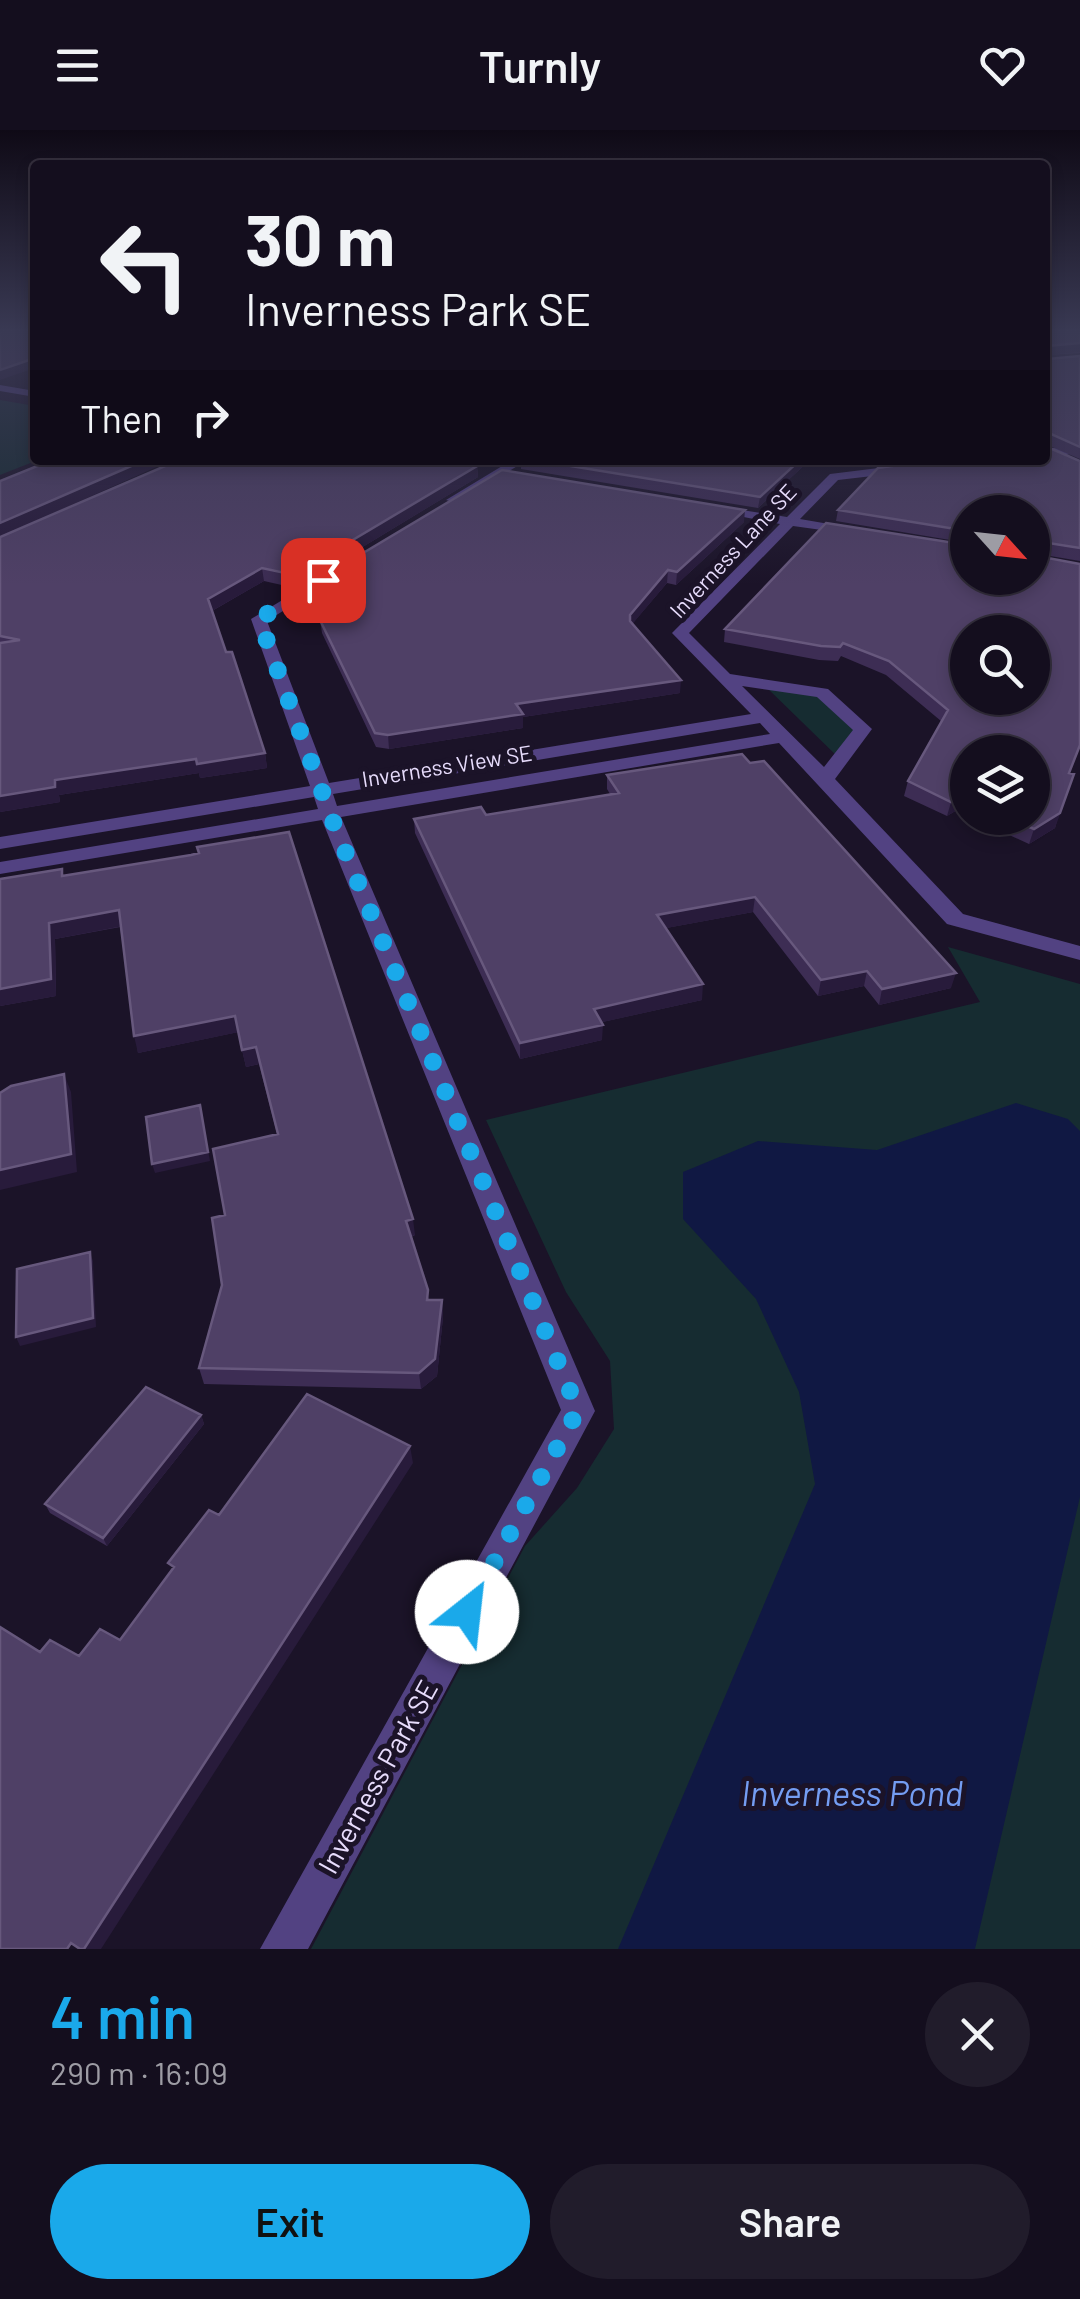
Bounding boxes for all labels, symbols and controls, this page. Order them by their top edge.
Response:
icon: menu [50,38,105,93]
text: Turnly [479,38,601,92]
icon: heart [975,38,1030,93]
text: 30 m [245,196,395,280]
icon: left [80,200,210,330]
text: Inverness Park SE [245,281,592,335]
icon: right [183,390,238,445]
text: Then [80,395,163,441]
street label: Inverness Lane SE [664,478,801,623]
north arrow [950,495,1050,595]
map controls [950,495,1050,835]
pin [281,538,366,623]
icon: arrive [296,553,351,608]
button: search [950,615,1050,715]
button: layers [950,735,1050,835]
street label: Inverness View SE [360,739,534,791]
position arrow [415,1560,519,1664]
street label: Inverness Park SE [310,1674,444,1879]
water label: Inverness Pond [741,1771,964,1813]
text: 4 min [50,1979,195,2051]
button: close [925,1982,1030,2087]
text: 290 m · 16:09 [50,2053,228,2091]
button: Exit [50,2164,530,2279]
button: Share [550,2164,1030,2279]

